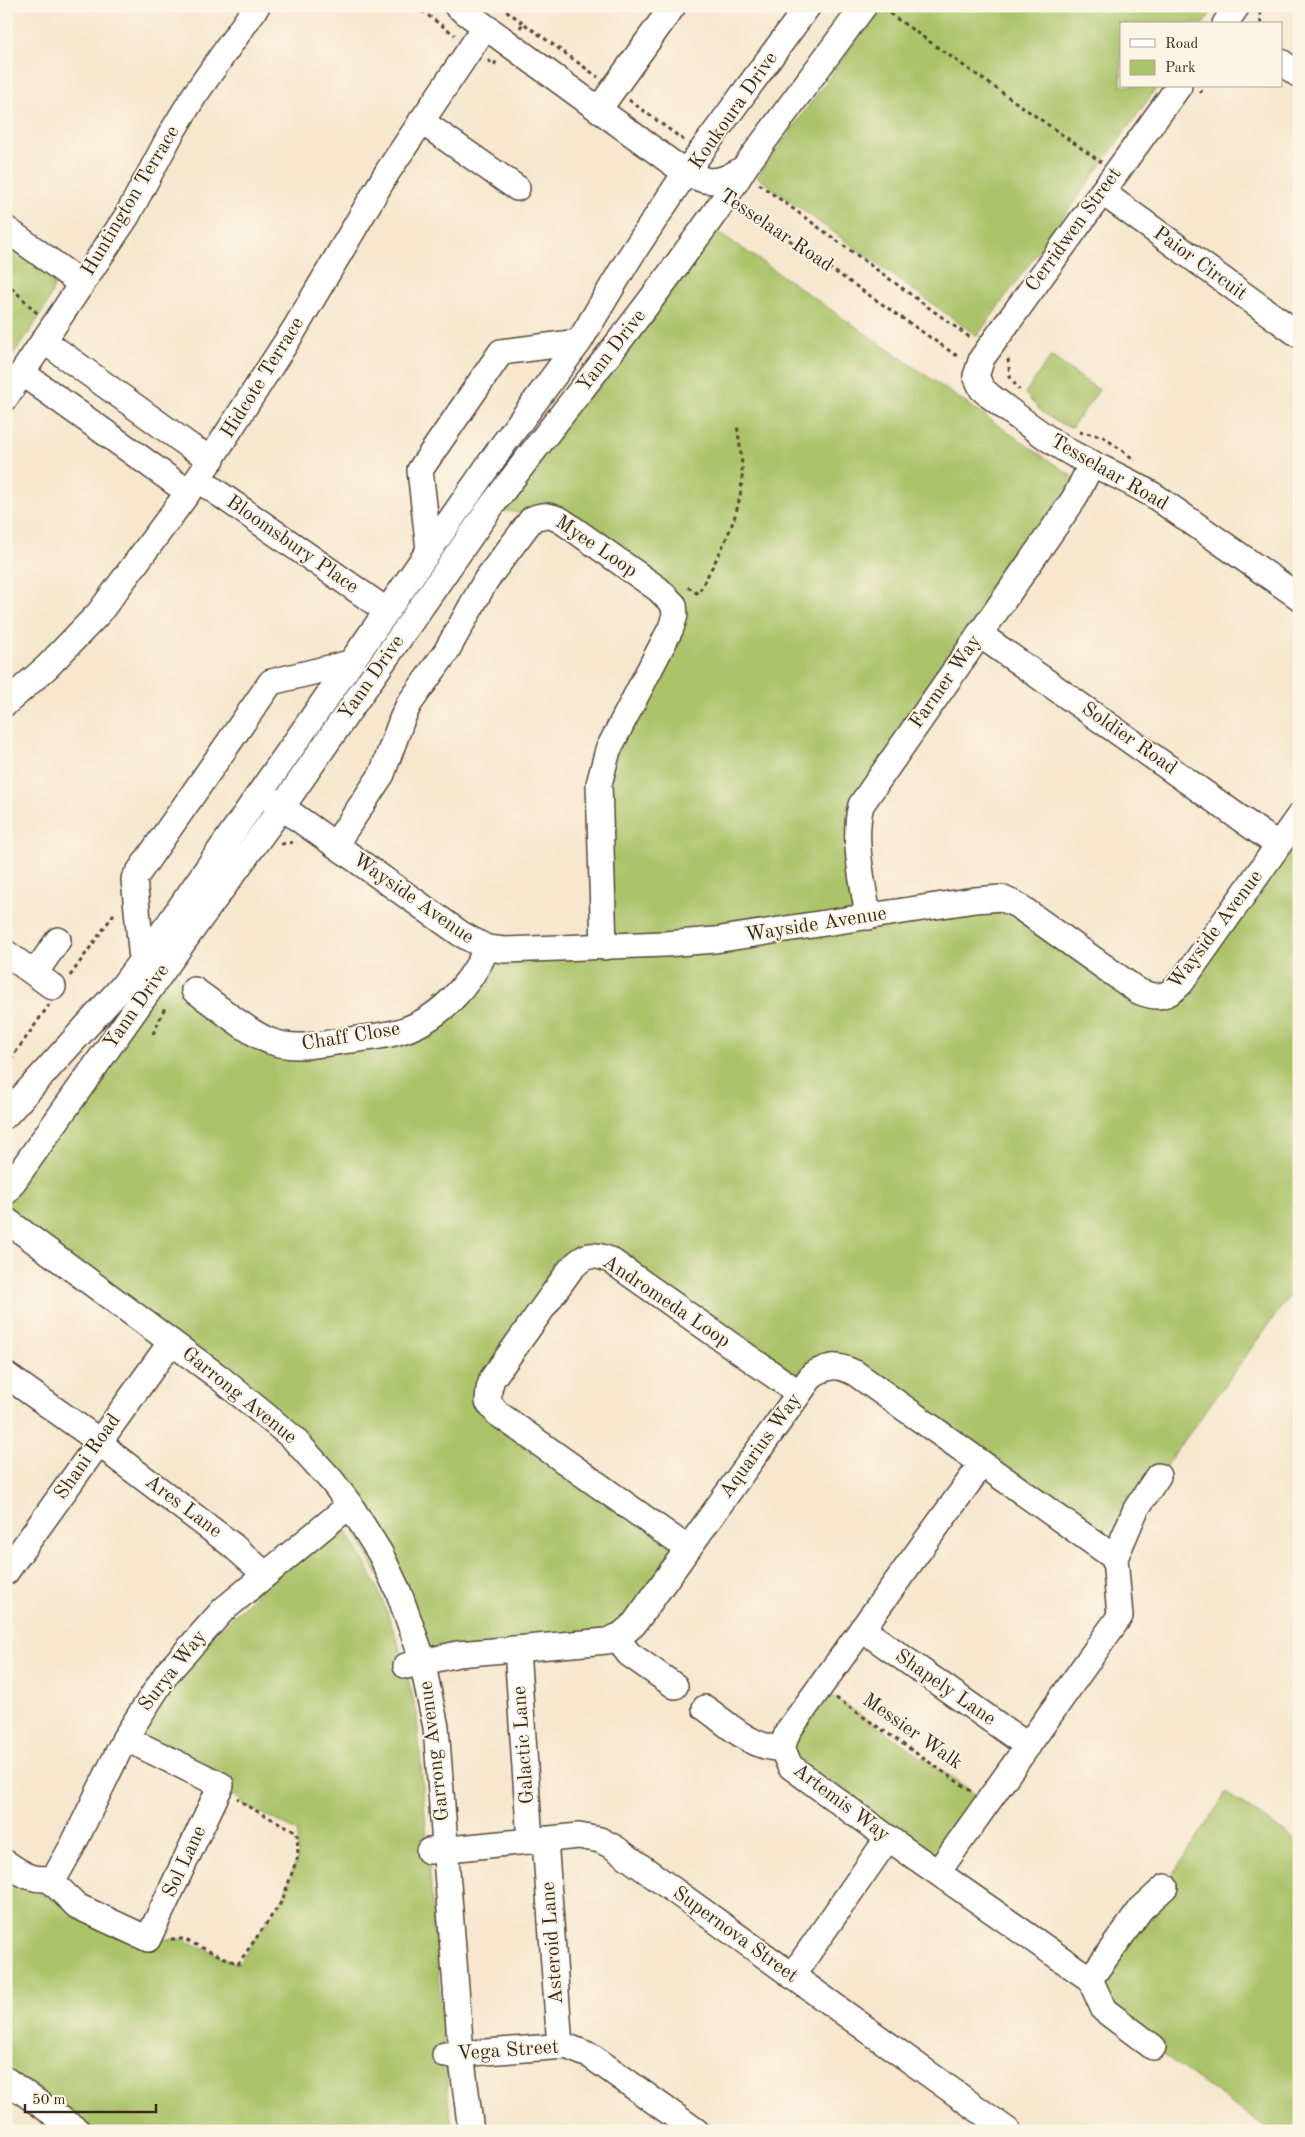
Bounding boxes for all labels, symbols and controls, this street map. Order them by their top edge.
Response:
legend [1120,22,1282,88]
text: Road [1165,37,1199,52]
street label: Koukoura Drive [686,49,782,173]
text: Park [1165,61,1196,76]
street label: Huntington Terrace [78,123,184,279]
street label: Cerridwen Street [1022,164,1126,296]
street label: Tesselaar Road [716,186,836,276]
street label: Paior Circuit [1149,223,1251,305]
street label: Yann Drive [574,306,650,396]
street label: Hidcote Terrace [218,314,308,442]
street label: Tesselaar Road [1047,431,1171,515]
street label: Bloomsbury Place [222,492,362,598]
street label: Myee Loop [551,512,641,582]
street label: Farmer Way [907,631,986,732]
street label: Yann Drive [336,632,408,724]
street label: Soldier Road [1078,699,1180,779]
street label: Wayside Avenue [349,850,477,948]
street label: Wayside Avenue [1165,867,1267,993]
street label: Wayside Avenue [744,904,888,946]
street label: Yann Drive [101,961,173,1053]
street label: Chaff Close [300,1019,402,1055]
street label: Andromeda Loop [599,1252,733,1352]
street label: Garrong Avenue [178,1344,300,1448]
street label: Aquarius Way [716,1390,806,1502]
street label: Shani Road [51,1410,125,1504]
street label: Ares Lane [141,1472,225,1542]
street label: Surya Way [135,1626,211,1715]
street label: Shapely Lane [891,1646,999,1730]
street label: Garrong Avenue [416,1680,454,1822]
street label: Galactic Lane [510,1685,538,1805]
street label: Messier Walk [858,1690,966,1774]
street label: Artemis Way [789,1760,893,1846]
street label: Sol Lane [160,1823,210,1901]
street label: Asteroid Lane [539,1881,567,2005]
street label: Supernova Street [669,1883,801,1987]
street label: Vega Street [456,2037,560,2065]
scale bar [25,2082,156,2114]
text: 50 m [32,2093,66,2108]

